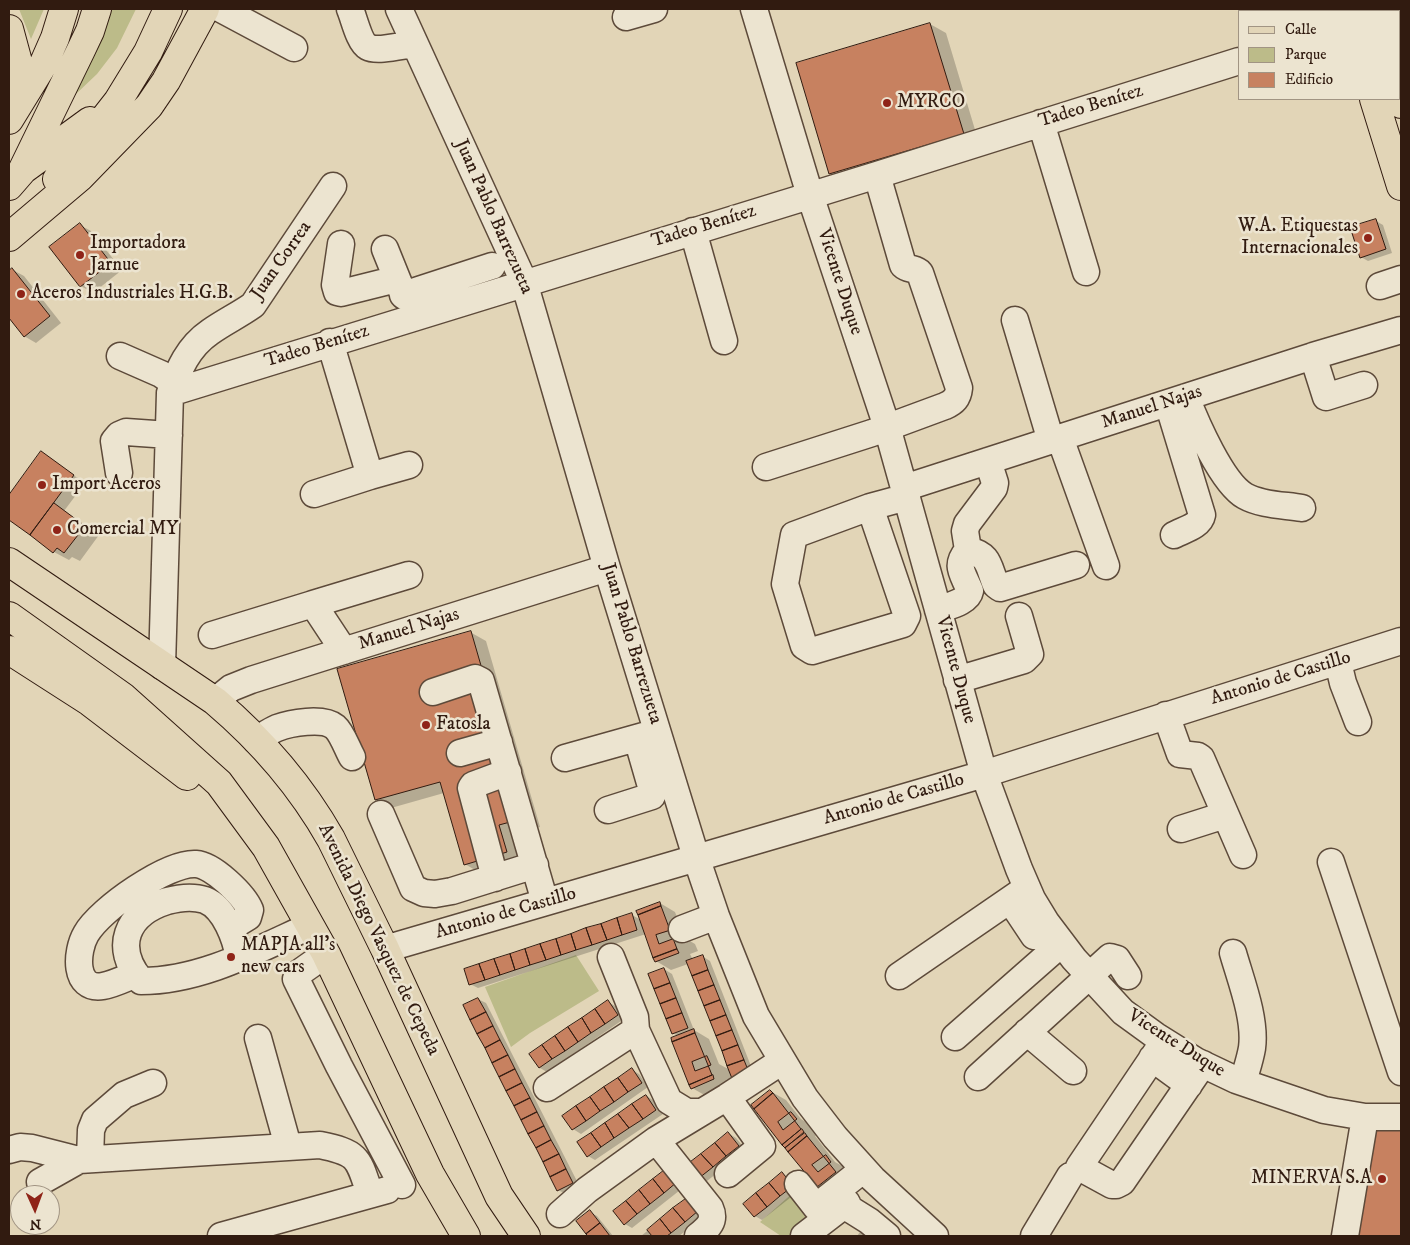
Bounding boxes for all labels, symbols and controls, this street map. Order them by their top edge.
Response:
legend [1238,10,1400,100]
text: Calle [1285,20,1317,39]
text: Parque [1285,45,1326,64]
text: Edificio [1285,70,1333,89]
street label: Tadeo Benítez [1036,80,1146,134]
place label: MYRCO [897,92,965,114]
marker: MYRCO [881,97,893,109]
street label: Juan Pablo Barrezueta [449,136,537,298]
street label: Tadeo Benítez [649,200,759,254]
place label: W.A. Etiquestas Internacionales [1238,216,1358,260]
street label: Juan Correa [247,217,317,305]
street label: Vicente Duque [811,226,867,338]
marker: W.A. Etiquestas Internacionales [1362,232,1374,244]
place label: Importadora Jarnue [90,233,186,277]
marker: Importadora Jarnue [74,249,86,261]
place label: Aceros Industriales H.G.B. [31,283,233,305]
marker: Aceros Industriales H.G.B. [15,288,27,300]
street label: Tadeo Benítez [262,320,372,374]
street label: Manuel Najas [1099,381,1205,435]
place label: Import Aceros [52,474,161,496]
marker: Import Aceros [36,479,48,491]
place label: Comercial MY [67,519,178,541]
marker: Comercial MY [51,524,63,536]
street label: Juan Pablo Barrezueta [596,561,666,727]
street label: Manuel Najas [356,604,462,656]
street label: Vicente Duque [930,614,980,726]
street label: Antonio de Castillo [1208,647,1354,711]
place label: Fatosla [436,714,491,736]
marker: Fatosla [420,719,432,731]
street label: Antonio de Castillo [821,769,967,831]
street label: Avenida Diego Vasquez de Cepeda [312,821,444,1059]
street label: Antonio de Castillo [433,883,579,945]
place label: MAPJA all's new cars [241,935,335,979]
marker: MAPJA all's new cars [225,951,237,963]
street label: Vicente Duque [1123,1005,1229,1083]
place label: MINERVA S.A [1251,1168,1372,1190]
marker: MINERVA S.A [1376,1173,1388,1185]
north arrow [10,1185,60,1235]
text: N [29,1215,42,1233]

